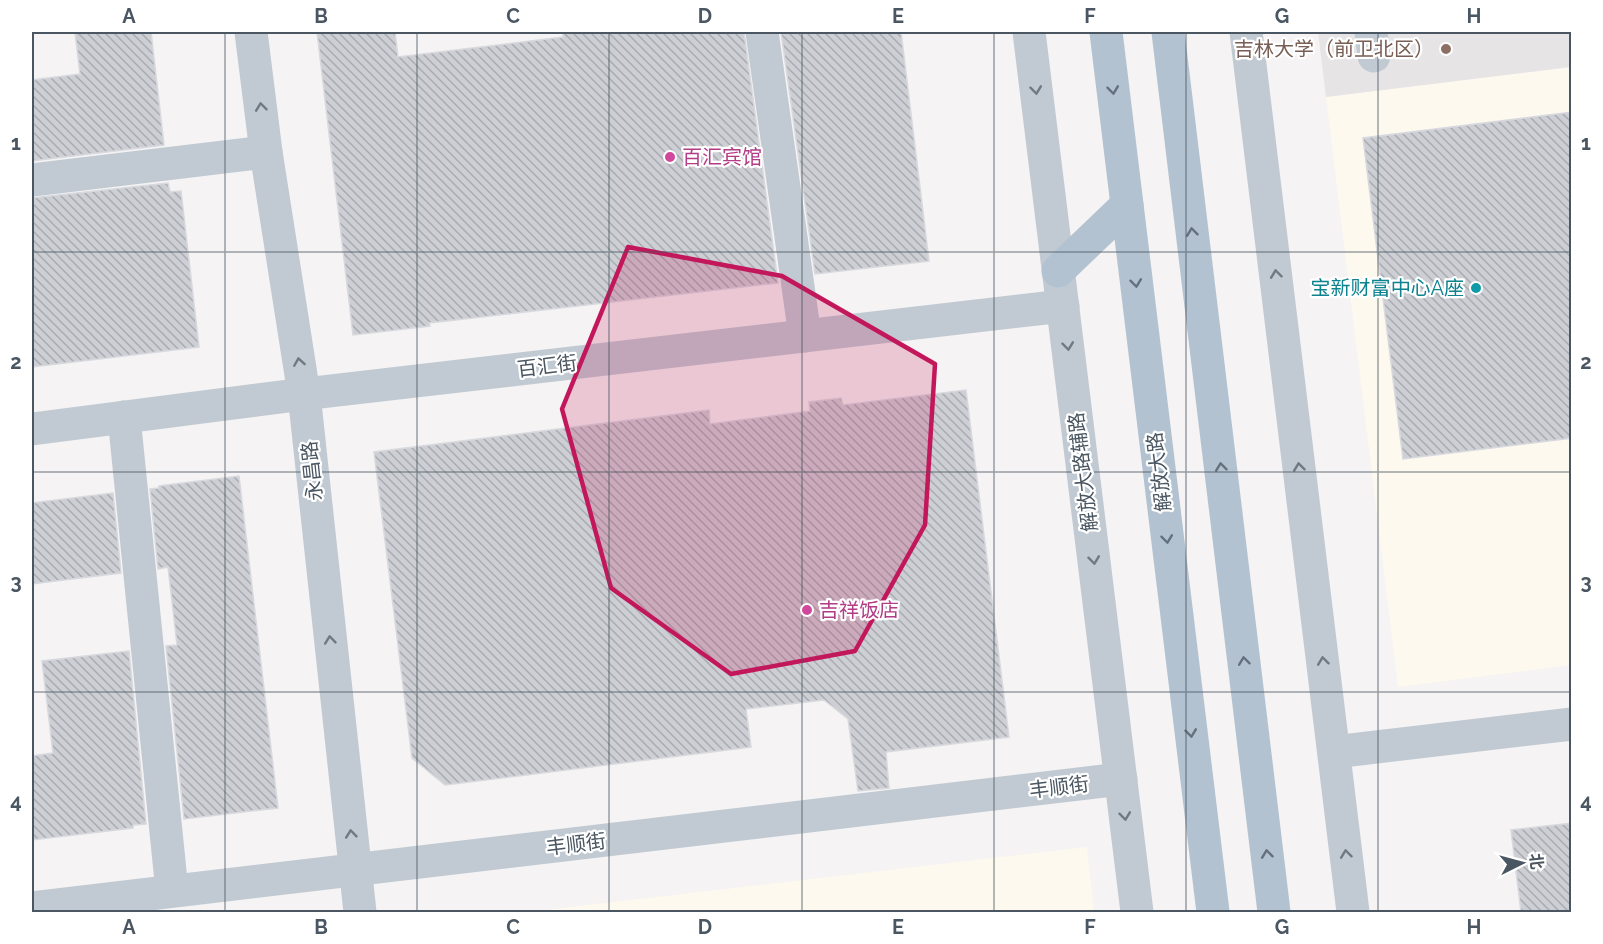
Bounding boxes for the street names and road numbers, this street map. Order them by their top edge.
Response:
street label: 百汇街 [516,350,578,382]
street label: 解放大路辅路 [1064,411,1102,533]
street label: 解放大路 [1142,431,1176,513]
street label: 永昌路 [297,440,327,502]
street label: 丰顺街 [1028,771,1090,803]
street label: 丰顺街 [545,828,607,860]

